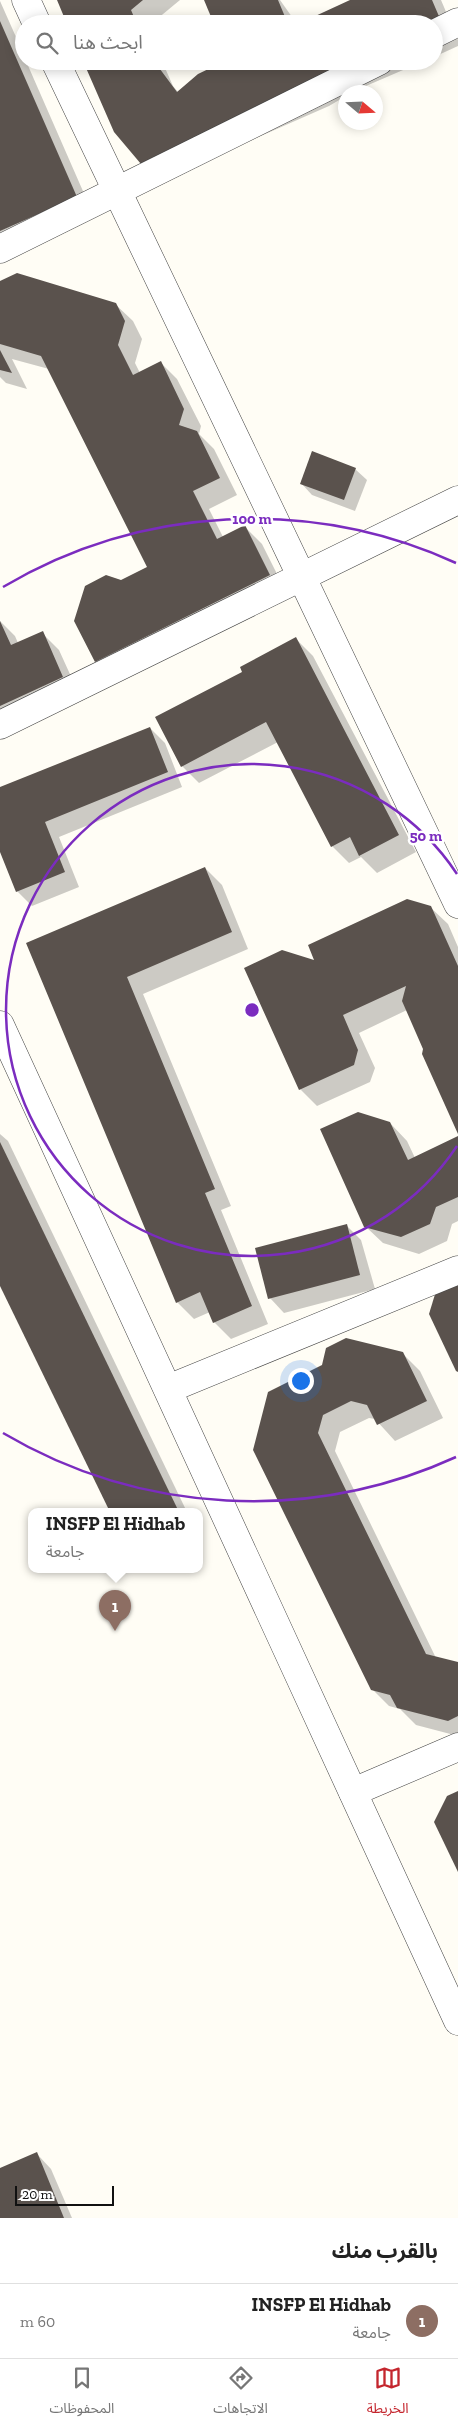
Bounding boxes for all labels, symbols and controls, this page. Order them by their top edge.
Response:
search box [15,15,443,70]
icon: search [33,29,61,57]
text: ابحث هنا [73,31,143,54]
north arrow [338,85,383,130]
text: 100 m [232,510,272,528]
text: 50 m [410,827,442,845]
centre of rings [243,1001,261,1019]
your location [288,1368,314,1394]
popup [28,1508,203,1573]
text: INSFP El Hidhab [46,1512,185,1535]
text: جامعة [46,1542,84,1561]
pin: 1 [99,1590,131,1631]
scale bar [15,2183,114,2206]
text: 20 m [22,2186,53,2203]
text: بالقرب منك [332,2238,438,2263]
text: INSFP El Hidhab [252,2293,391,2316]
text: 60 m [20,2312,55,2331]
text: 1 [419,2312,425,2331]
text: جامعة [352,2323,391,2342]
tab: المحفوظات [49,2364,114,2423]
tab: الاتجاهات [213,2364,268,2423]
tab: الخريطة [367,2364,409,2423]

